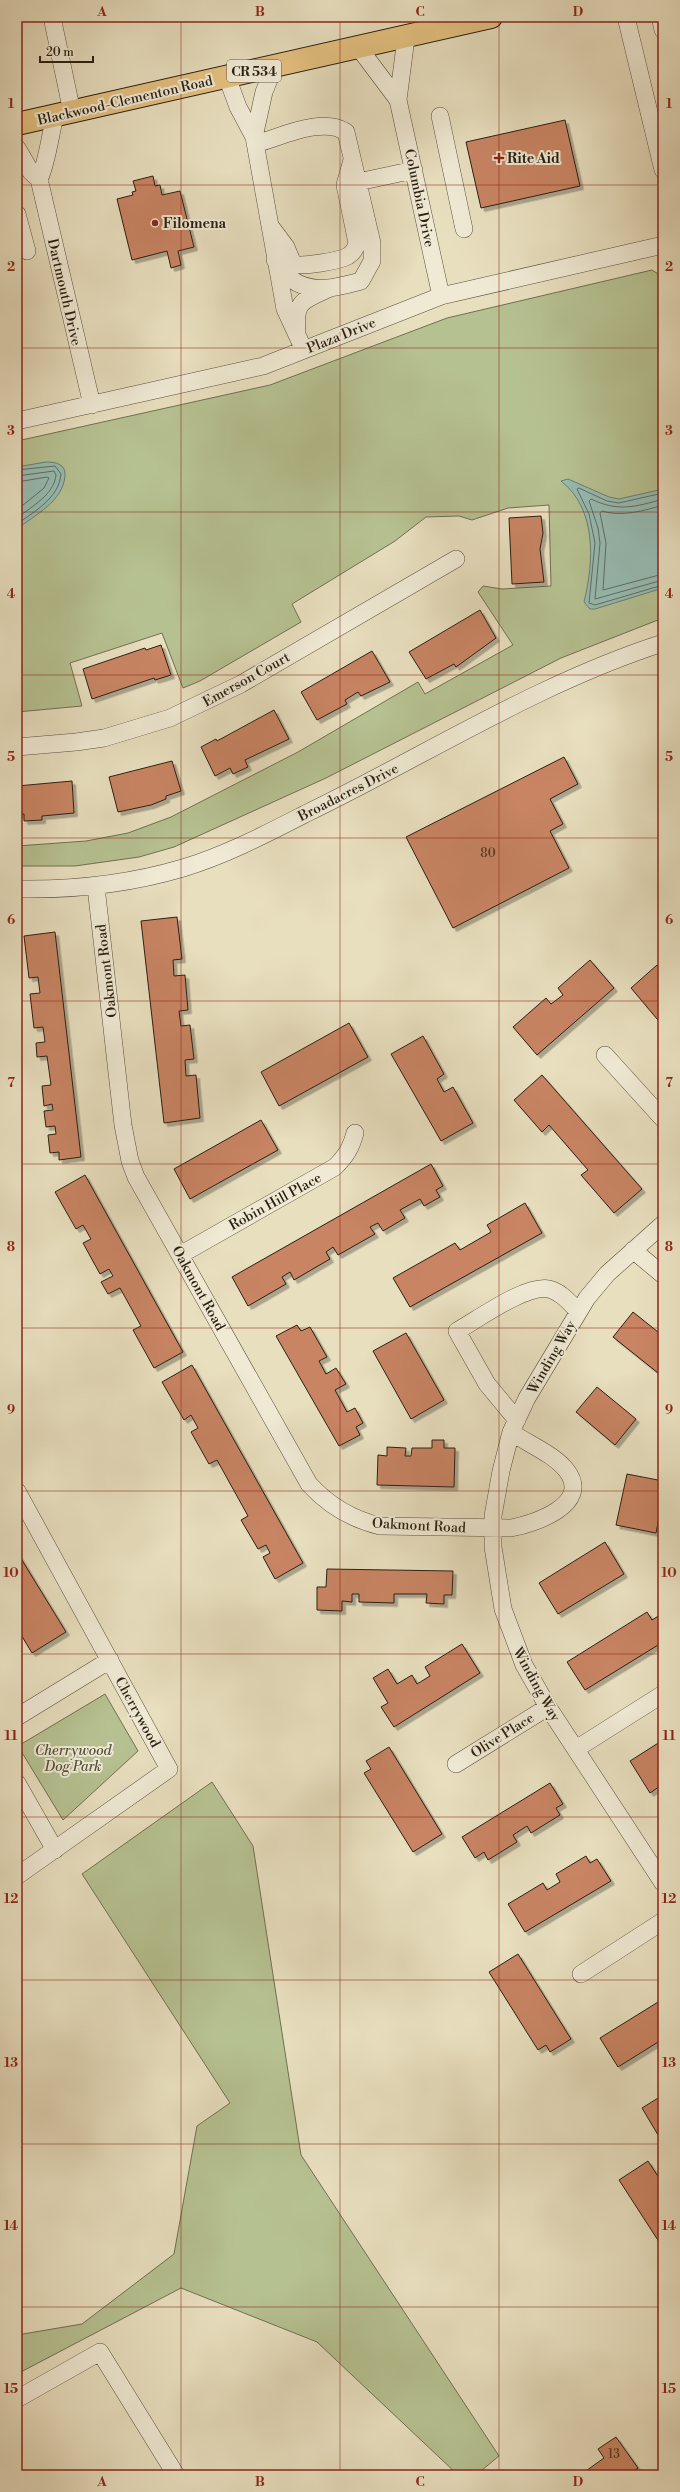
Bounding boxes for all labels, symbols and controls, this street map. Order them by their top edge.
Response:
text: A [96,4,107,20]
text: B [255,4,265,20]
text: C [415,4,425,20]
text: D [573,4,583,20]
scale bar [40,38,93,64]
text: 20 m [46,45,74,60]
road number: CR 534 [227,60,281,82]
street label: Blackwood-Clementon Road [35,72,215,130]
text: 1 [8,96,15,112]
text: 1 [666,96,673,112]
street label: Columbia Drive [400,147,438,249]
place label: Rite Aid [507,150,560,168]
marker: Rite Aid [494,153,504,163]
place label: Filomena [163,215,227,233]
marker: Filomena [150,218,160,228]
street label: Dartmouth Drive [43,237,85,348]
text: 2 [7,259,15,275]
text: 2 [665,259,673,275]
street label: Plaza Drive [304,314,379,358]
text: 3 [7,423,15,439]
text: 3 [665,423,673,439]
text: 4 [7,586,16,602]
text: 4 [665,586,674,602]
street label: Emerson Court [200,648,293,711]
text: 5 [7,749,15,765]
text: 5 [665,749,673,765]
street label: Broadacres Drive [294,760,402,826]
house number: 80 [480,846,496,861]
text: 6 [7,912,15,928]
text: 6 [665,912,673,928]
street label: Oakmont Road [92,923,122,1019]
text: 7 [7,1075,15,1091]
text: 7 [665,1075,673,1091]
street label: Robin Hill Place [226,1169,325,1235]
text: 8 [7,1239,15,1255]
text: 8 [665,1239,673,1255]
street label: Oakmont Road [167,1243,229,1334]
street label: Winding Way [523,1317,580,1398]
text: 9 [7,1402,15,1418]
text: 9 [665,1402,673,1418]
street label: Oakmont Road [371,1515,466,1537]
text: 10 [3,1565,19,1581]
text: 10 [661,1565,677,1581]
street label: Winding Way [508,1643,564,1725]
street label: Cherrywood [110,1674,164,1751]
street label: Olive Place [468,1709,538,1762]
text: 11 [5,1728,18,1744]
text: 11 [663,1728,676,1744]
park label: Cherrywood Dog Park [35,1742,112,1776]
text: 12 [4,1891,18,1907]
text: 12 [662,1891,676,1907]
text: 13 [4,2055,18,2071]
text: 13 [662,2055,676,2071]
text: 14 [4,2218,18,2234]
text: 14 [662,2218,676,2234]
text: 15 [4,2381,18,2397]
text: 15 [662,2381,676,2397]
house number: 13 [608,2447,620,2462]
text: A [96,2474,107,2490]
text: B [255,2474,265,2490]
text: C [415,2474,425,2490]
text: D [573,2474,583,2490]

